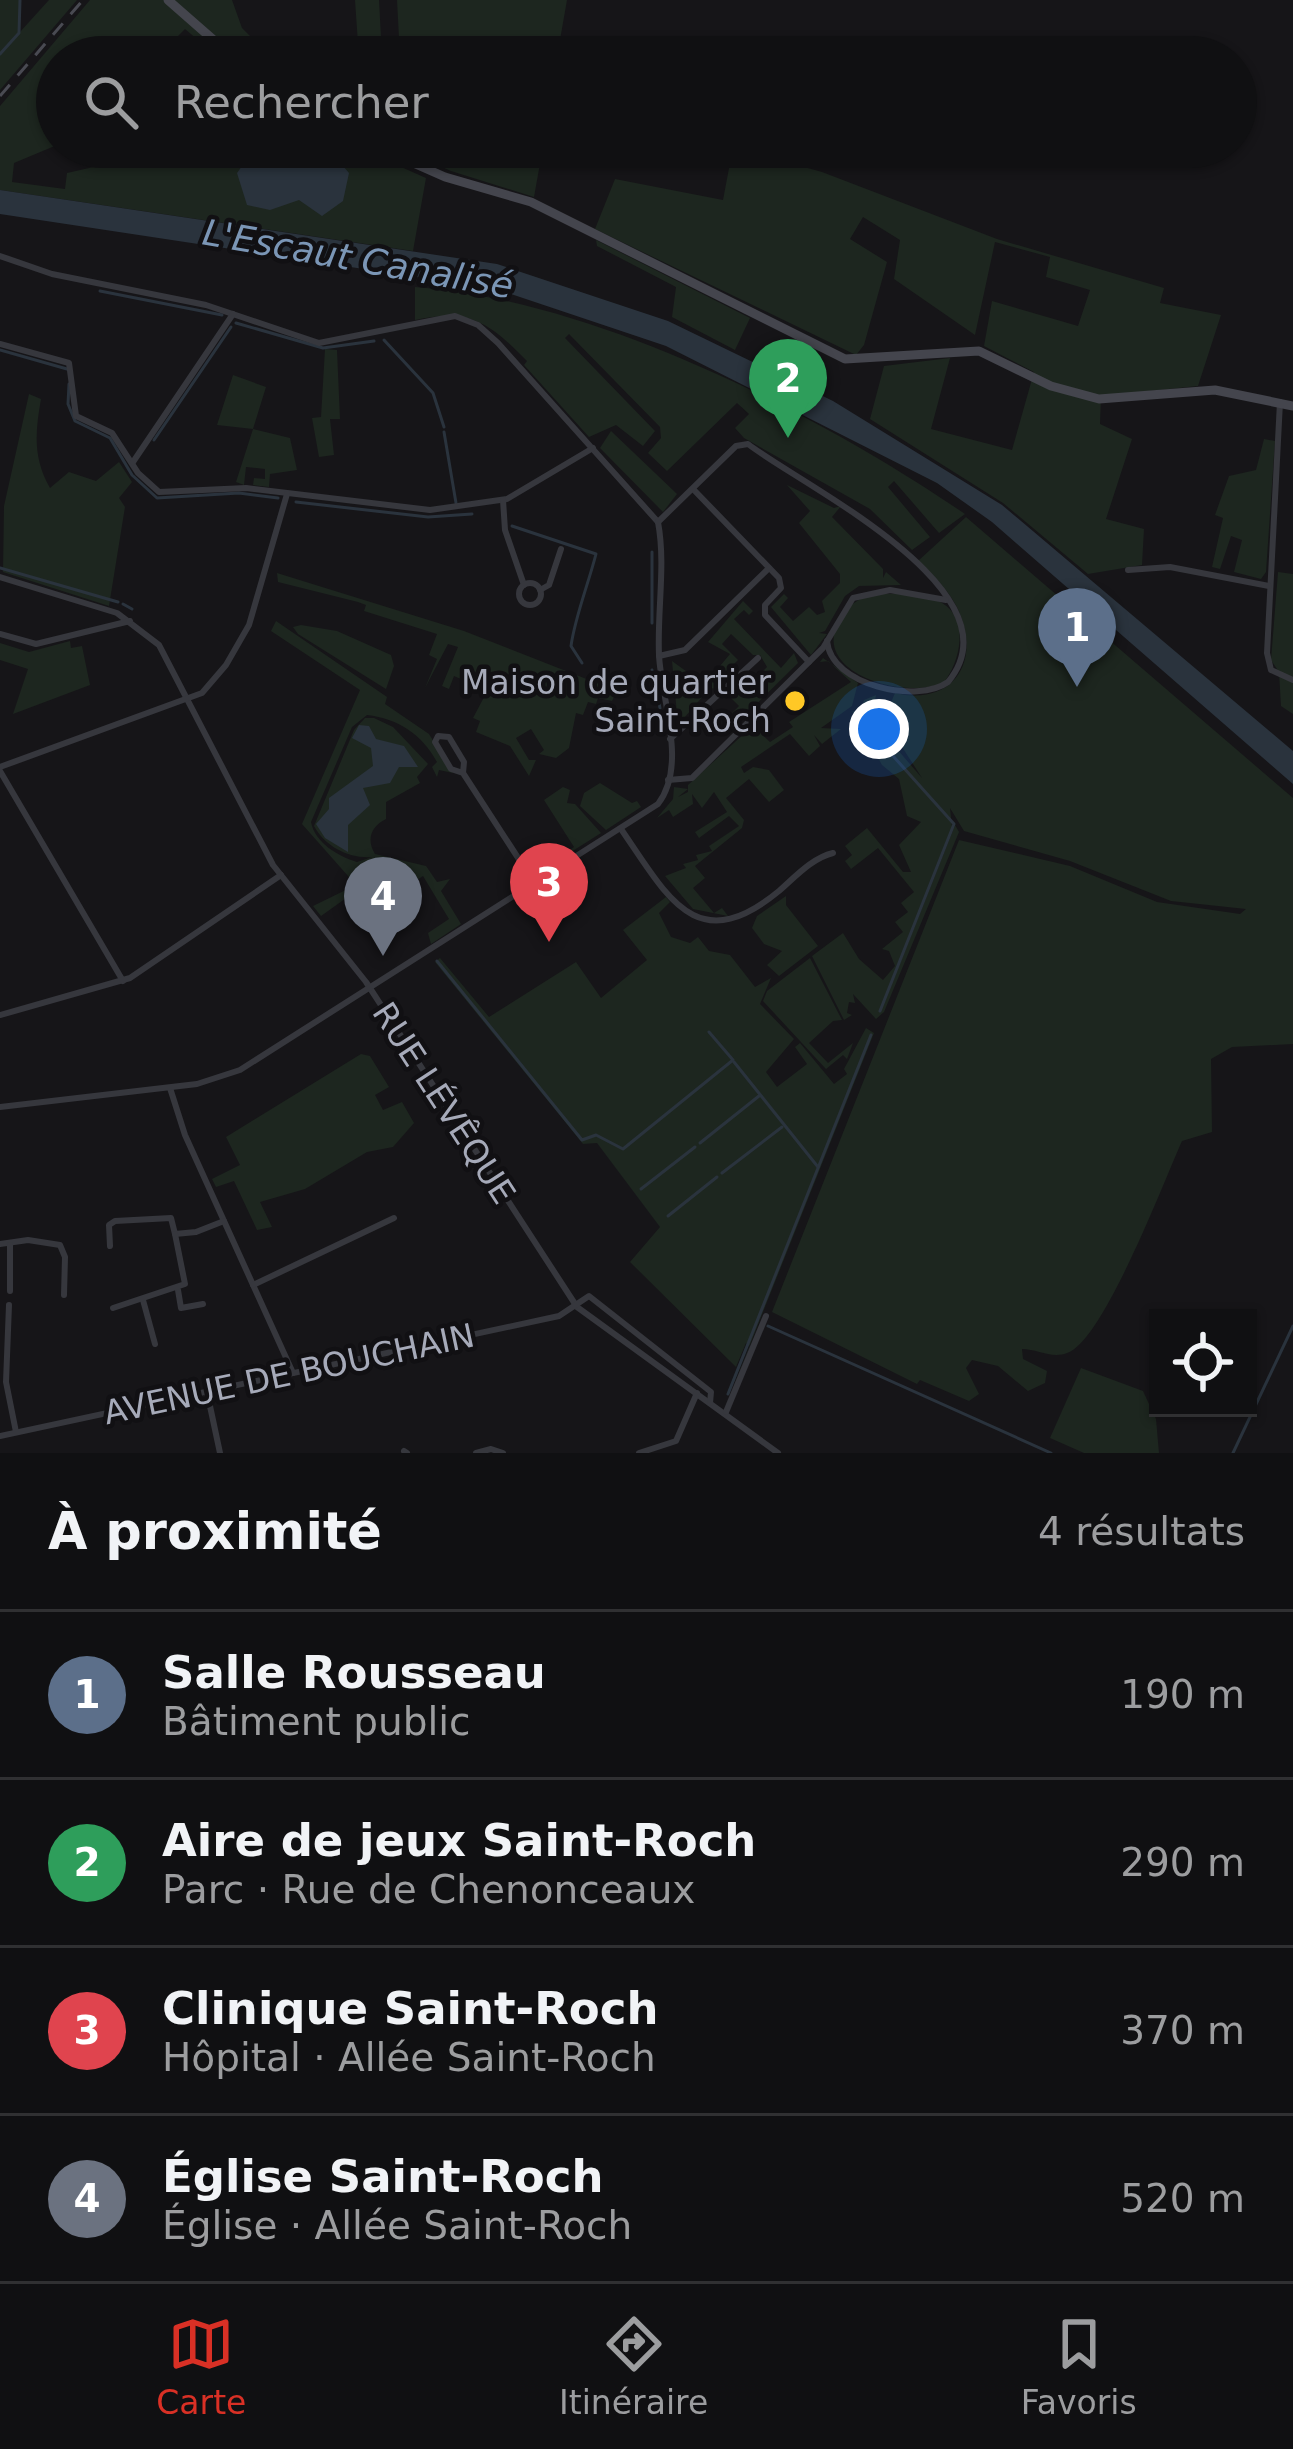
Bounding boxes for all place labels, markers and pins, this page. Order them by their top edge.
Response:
pin: 2 [749,339,827,438]
pin: 1 [1038,588,1116,687]
place label: Maison de quartier Saint-Roch [461,663,771,740]
marker: Maison de quartier Saint-Roch [782,688,808,714]
pin: 3 [510,843,588,942]
pin: 4 [344,857,422,956]

